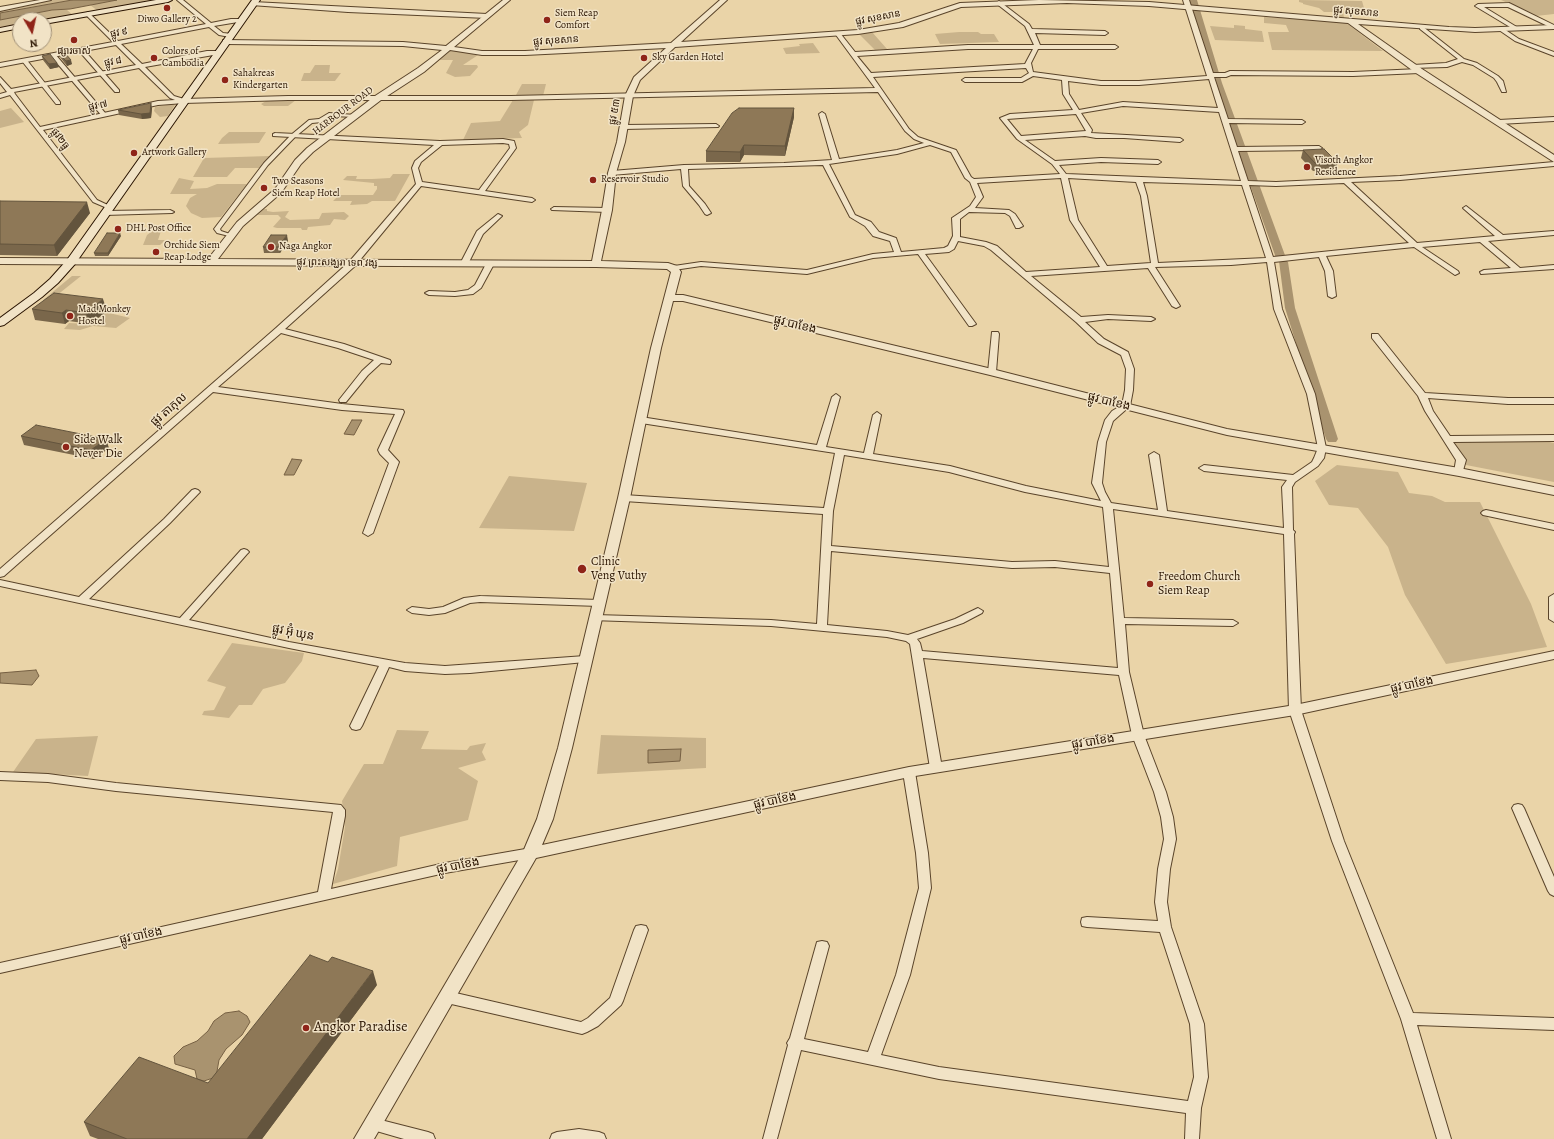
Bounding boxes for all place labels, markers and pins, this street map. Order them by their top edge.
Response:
marker: Diwo Gallery 2 [162,3,172,13]
place label: Siem Reap Comfort [555,8,598,32]
place label: Diwo Gallery 2 [137,14,197,26]
marker: Siem Reap Comfort [542,15,552,25]
marker: ផ្សារចាស់ [69,35,79,45]
place label: ផ្សារចាស់ [57,46,91,58]
place label: Colors of Cambodia [162,46,204,70]
place label: Sky Garden Hotel [652,52,723,64]
marker: Colors of Cambodia [149,53,159,63]
marker: Sky Garden Hotel [639,53,649,63]
place label: Sahakreas Kindergarten [233,68,288,92]
marker: Sahakreas Kindergarten [220,75,230,85]
place label: Artwork Gallery [142,147,206,159]
marker: Artwork Gallery [129,148,139,158]
place label: Visoth Angkor Residence [1315,155,1373,178]
marker: Visoth Angkor Residence [1302,162,1312,172]
place label: Reservoir Studio [601,174,669,186]
marker: Reservoir Studio [588,175,598,185]
place label: Two Seasons Siem Reap Hotel [272,176,340,200]
marker: Two Seasons Siem Reap Hotel [259,183,269,193]
place label: DHL Post Office [126,223,191,235]
marker: DHL Post Office [113,224,123,234]
place label: Orchide Siem Reap Lodge [164,240,220,264]
place label: Naga Angkor [279,241,332,253]
marker: Naga Angkor [266,242,276,252]
marker: Orchide Siem Reap Lodge [151,247,161,257]
place label: Mad Monkey Hostel [78,304,131,328]
marker: Mad Monkey Hostel [65,311,75,321]
place label: Side Walk Never Die [74,433,123,461]
marker: Side Walk Never Die [61,442,71,452]
place label: Clinic Veng Vuthy [591,555,647,583]
marker: Clinic Veng Vuthy [576,563,588,575]
place label: Freedom Church Siem Reap [1158,570,1240,598]
marker: Freedom Church Siem Reap [1145,579,1155,589]
place label: Angkor Paradise [314,1020,407,1036]
marker: Angkor Paradise [301,1023,311,1033]

